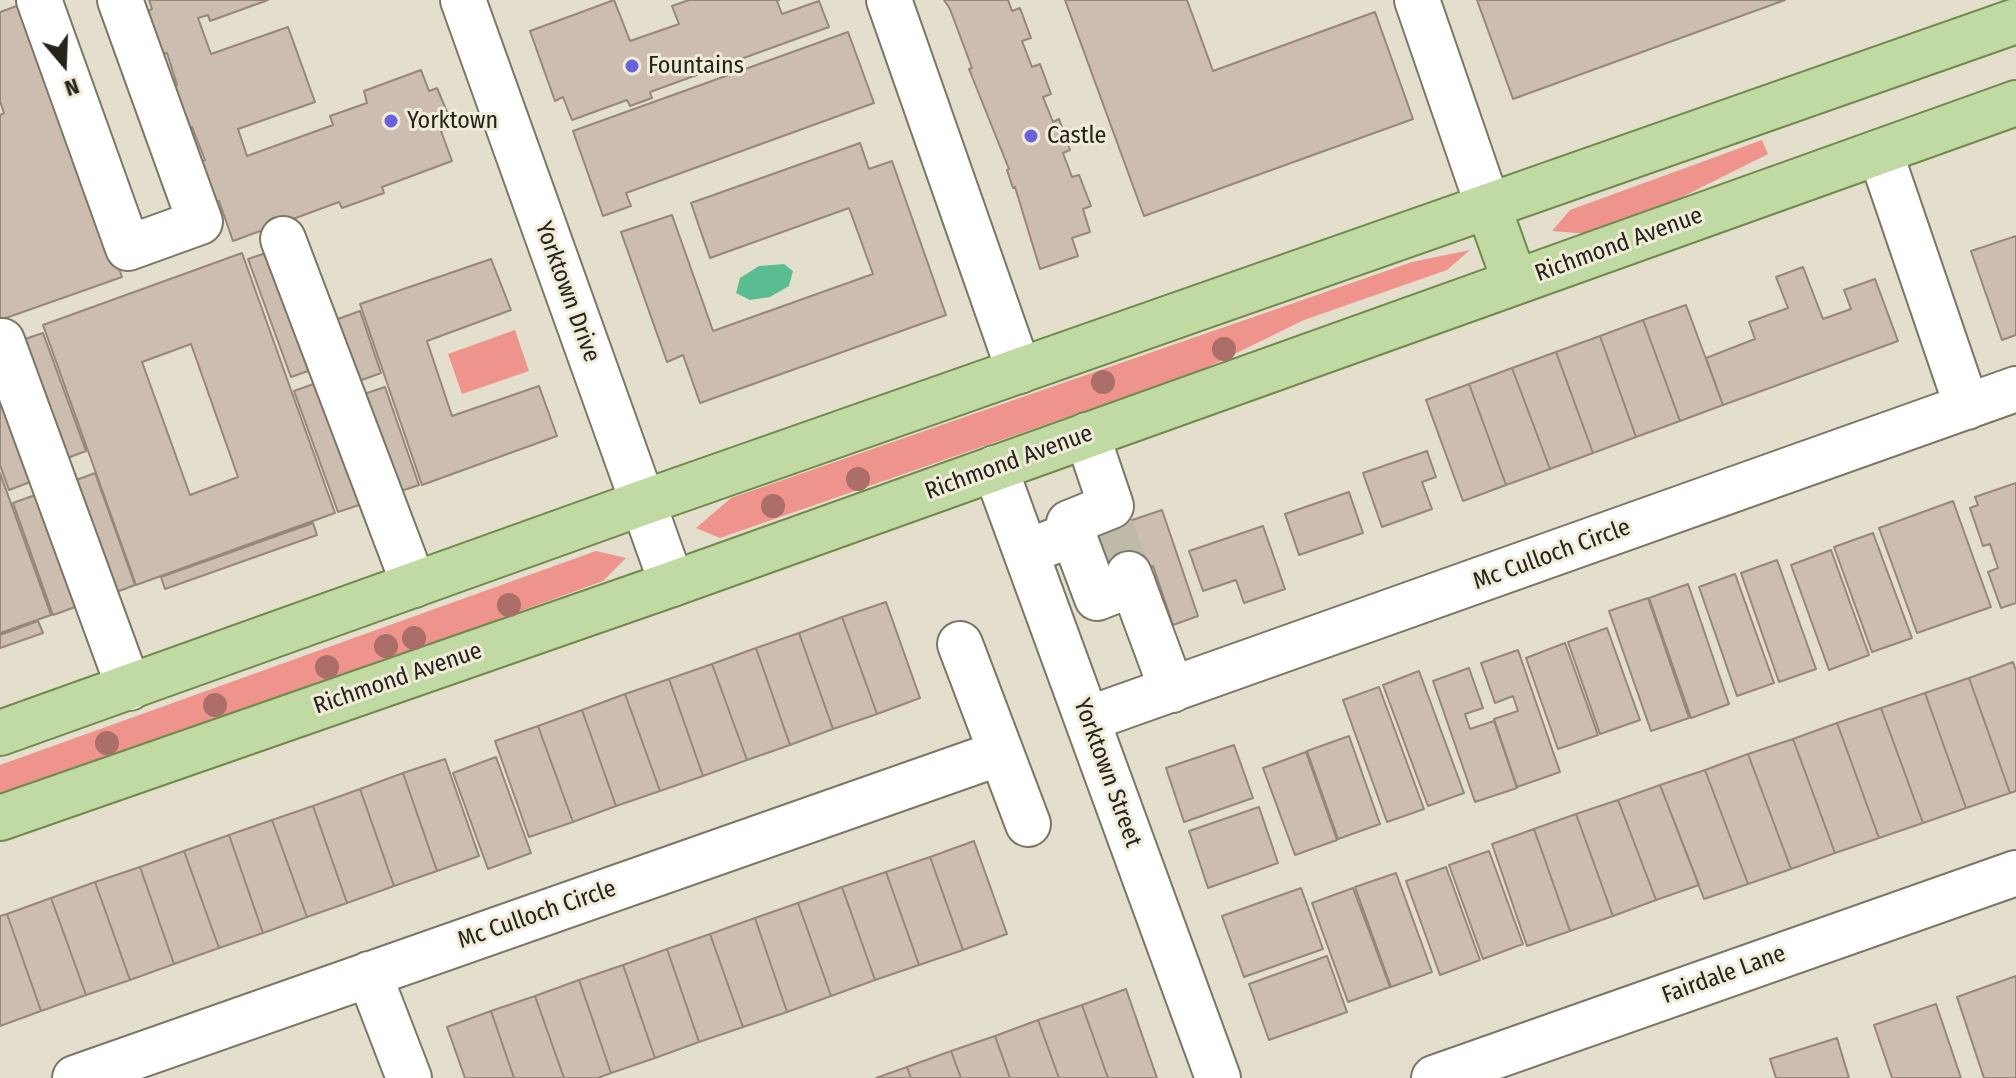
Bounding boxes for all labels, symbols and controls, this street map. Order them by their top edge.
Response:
north arrow [24,24,104,104]
place label: Fountains [648,52,744,80]
marker: Fountains [623,57,641,75]
text: N [61,72,83,102]
place label: Yorktown [407,107,498,135]
marker: Yorktown [382,112,400,130]
place label: Castle [1047,122,1106,150]
marker: Castle [1022,127,1040,145]
street label: Richmond Avenue [1531,201,1707,289]
street label: Yorktown Drive [528,218,606,366]
street label: Richmond Avenue [921,419,1097,507]
street label: Mc Culloch Circle [1469,513,1635,597]
street label: Richmond Avenue [310,637,486,721]
street label: Yorktown Street [1067,695,1147,851]
street label: Mc Culloch Circle [454,874,620,956]
street label: Fairdale Lane [1658,939,1790,1011]

